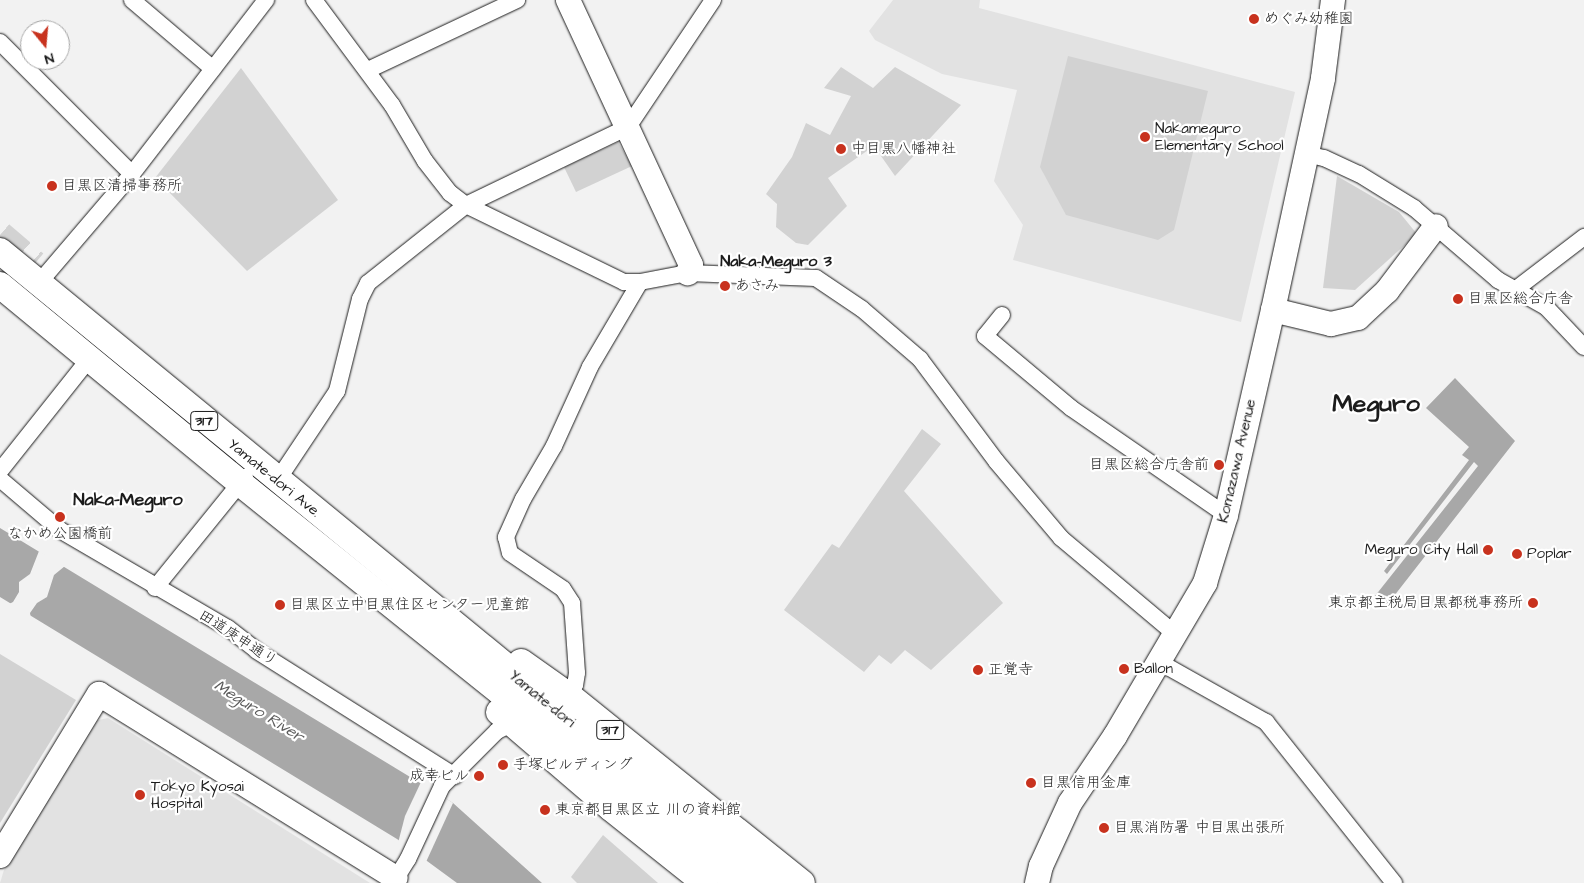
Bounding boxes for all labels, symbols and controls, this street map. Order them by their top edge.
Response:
place label: めぐみ幼稚園 [1264,10,1354,28]
marker: めぐみ幼稚園 [1248,13,1260,25]
north arrow [20,20,70,70]
text: N [42,48,56,69]
place label: Nakameguro Elementary School [1155,119,1284,154]
marker: Nakameguro Elementary School [1139,131,1151,143]
place label: 中目黒八幡神社 [851,140,956,158]
marker: 中目黒八幡神社 [835,143,847,155]
place label: 目黒区清掃事務所 [62,177,182,195]
marker: 目黒区清掃事務所 [46,180,58,192]
district label: Naka-Meguro 3 [720,251,832,271]
place label: あさみ [735,277,780,295]
marker: あさみ [719,280,731,292]
place label: 目黒区総合庁舎 [1468,290,1573,308]
marker: 目黒区総合庁舎 [1452,293,1464,305]
district label: Meguro [1332,389,1420,419]
street label: Komazawa Avenue [1214,397,1260,525]
road number: 317 [189,410,219,432]
street label: Yamate-dori Ave. [224,435,324,521]
place label: 目黒区総合庁舎前 [1089,456,1209,474]
marker: 目黒区総合庁舎前 [1213,459,1225,471]
district label: Naka-Meguro [73,489,183,511]
marker: なかめ公園橋前 [54,511,66,523]
place label: なかめ公園橋前 [8,525,112,543]
place label: Meguro City Hall [1365,541,1478,559]
marker: Meguro City Hall [1482,544,1494,556]
place label: Poplar [1527,545,1572,563]
marker: Poplar [1511,548,1523,560]
place label: 東京都主税局目黒都税事務所 [1328,594,1523,612]
place label: 目黒区立中目黒住区センター児童館 [290,596,530,614]
marker: 東京都主税局目黒都税事務所 [1527,597,1539,609]
marker: 目黒区立中目黒住区センター児童館 [274,599,286,611]
street label: 田道庚申通り [195,606,281,670]
place label: Ballon [1134,660,1173,678]
place label: 正覚寺 [988,661,1033,679]
marker: Ballon [1118,663,1130,675]
marker: 正覚寺 [972,664,984,676]
street label: Yamate-dori [505,667,579,731]
water label: Meguro River [211,676,307,746]
road number: 317 [595,718,625,742]
place label: 手塚ビルディング [513,756,633,774]
marker: 手塚ビルディング [497,759,509,771]
place label: 成幸ビル [409,767,469,785]
marker: 成幸ビル [473,770,485,782]
place label: 目黒信用金庫 [1041,774,1131,792]
place label: Tokyo Kyosai Hospital [151,777,244,812]
marker: 目黒信用金庫 [1025,777,1037,789]
marker: Tokyo Kyosai Hospital [133,788,147,802]
place label: 東京都目黒区立 川の資料館 [555,801,741,819]
marker: 東京都目黒区立 川の資料館 [539,804,551,816]
place label: 目黒消防署 中目黒出張所 [1114,819,1285,837]
marker: 目黒消防署 中目黒出張所 [1098,822,1110,834]

